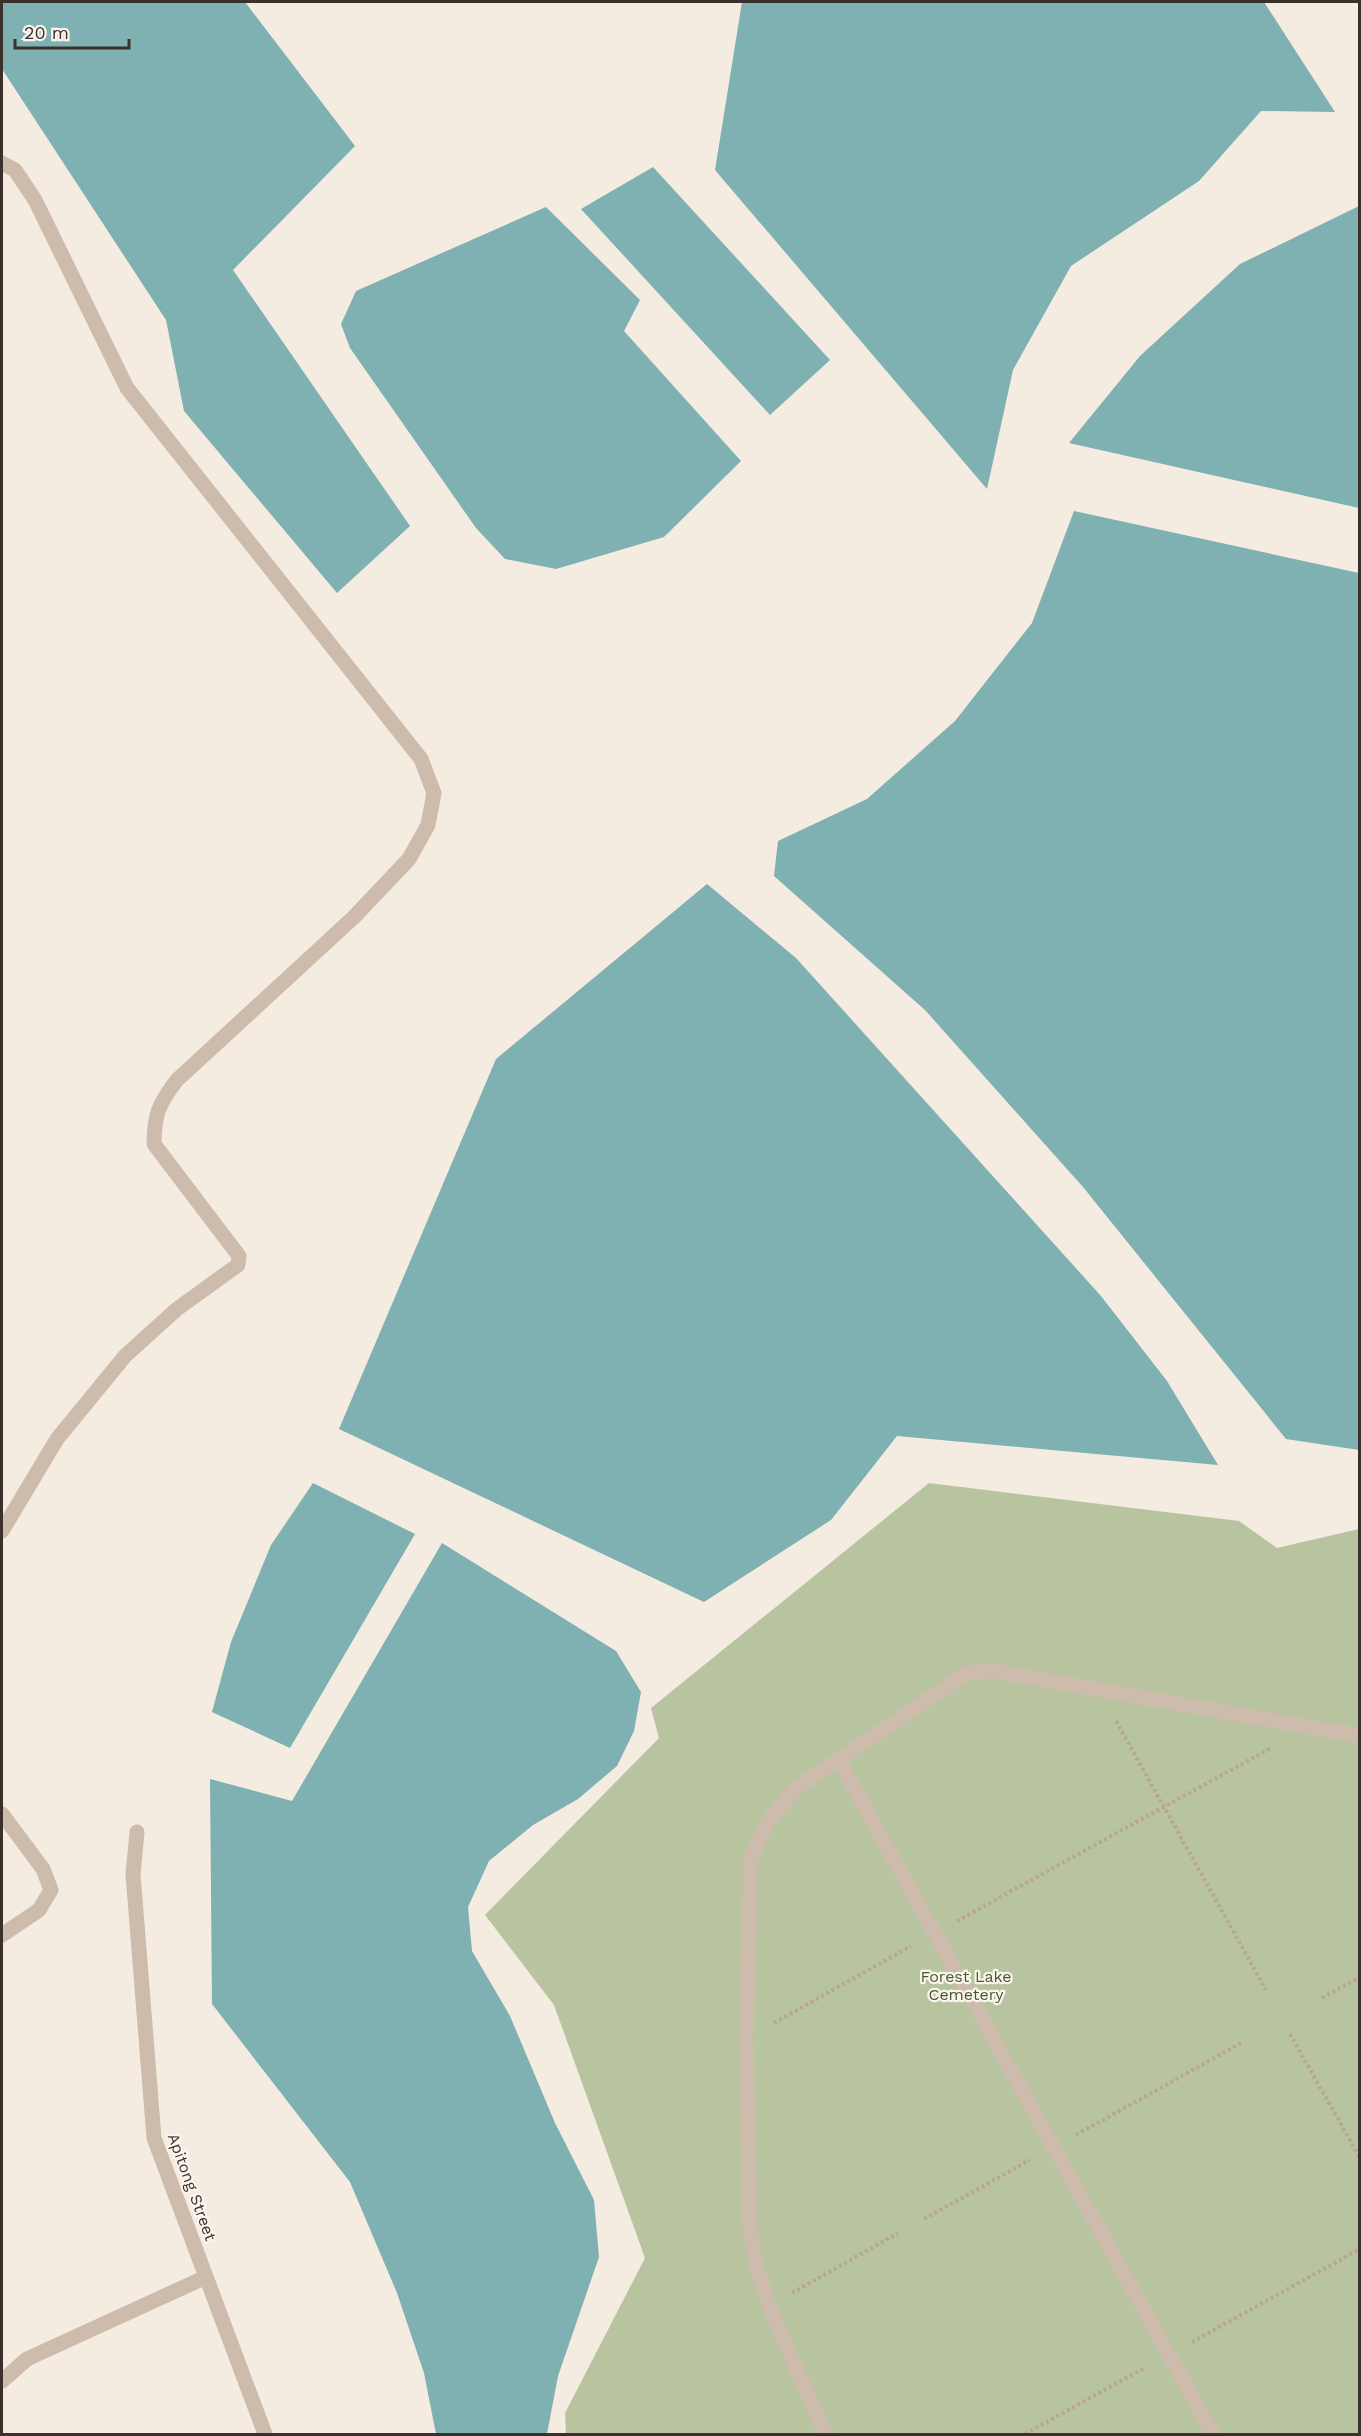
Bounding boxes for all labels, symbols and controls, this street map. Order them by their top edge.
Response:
scale bar [15,12,129,50]
text: 20 m [24,22,69,43]
park label: Forest Lake Cemetery [920,1967,1012,2004]
street label: Apitong Street [164,2131,220,2244]

